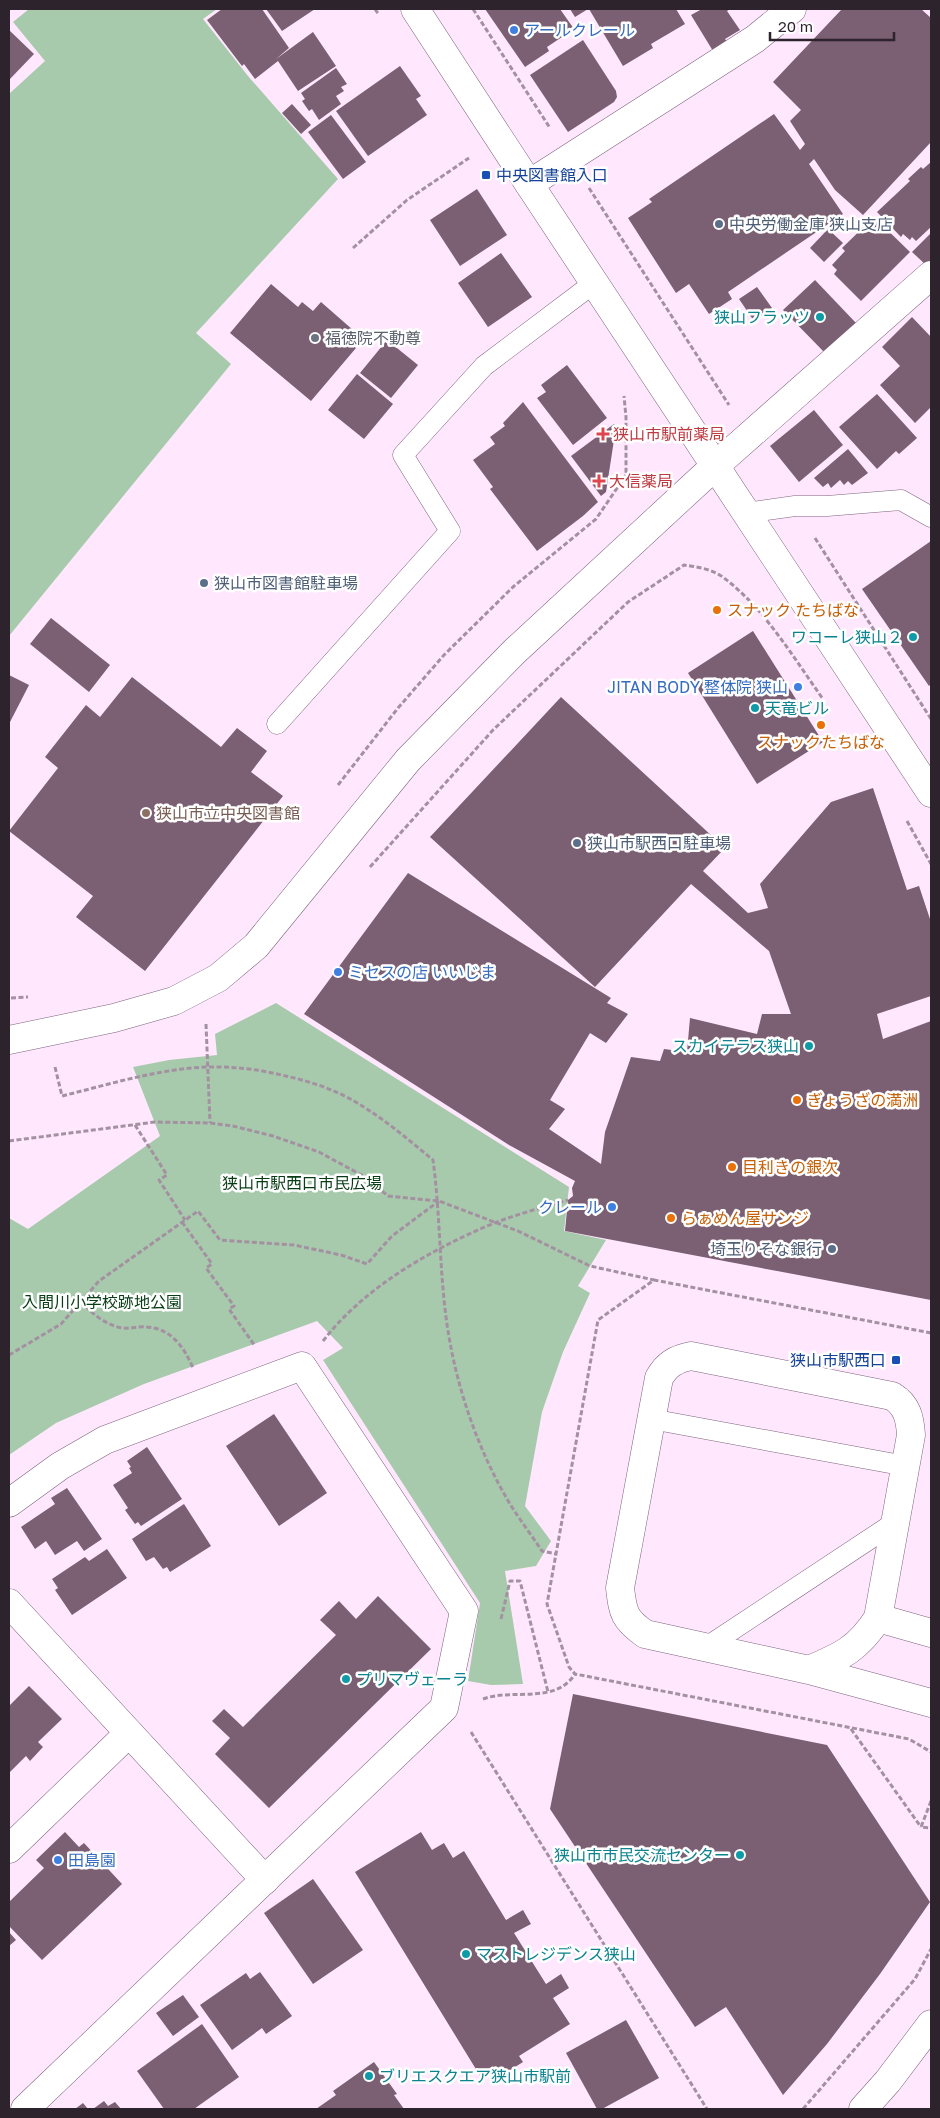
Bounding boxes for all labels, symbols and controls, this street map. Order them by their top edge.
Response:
scale bar [770,10,894,42]
text: 20 m [778,17,813,35]
place label: アールクレール [524,20,635,40]
marker: アールクレール [508,24,520,36]
place label: 中央図書館入口 [496,165,608,185]
marker: 中央図書館入口 [480,169,492,181]
place label: 中央労働金庫 狭山支店 [729,214,893,234]
marker: 中央労働金庫 狭山支店 [713,218,725,230]
place label: 狭山フラッツ [714,307,810,327]
marker: 狭山フラッツ [814,311,826,323]
place label: 福徳院不動尊 [325,328,421,348]
marker: 福徳院不動尊 [309,332,321,344]
place label: 狭山市駅前薬局 [613,424,725,444]
marker: 狭山市駅前薬局 [597,428,609,440]
place label: 大信薬局 [609,471,673,491]
marker: 大信薬局 [593,475,605,487]
place label: 狭山市図書館駐車場 [214,573,358,593]
marker: 狭山市図書館駐車場 [198,577,210,589]
place label: スナック たちばな [727,600,859,620]
marker: スナック たちばな [711,604,723,616]
place label: ワコーレ狭山２ [791,627,903,647]
marker: ワコーレ狭山２ [907,631,919,643]
place label: JITAN BODY 整体院 狭山 [607,677,788,697]
marker: JITAN BODY 整体院 狭山 [792,681,804,693]
place label: 天竜ビル [765,698,829,718]
marker: 天竜ビル [749,702,761,714]
marker: スナックたちばな [815,719,827,731]
place label: スナックたちばな [757,732,885,752]
place label: 狭山市立中央図書館 [156,803,300,823]
marker: 狭山市立中央図書館 [140,807,152,819]
place label: 狭山市駅西口駐車場 [587,833,731,853]
marker: 狭山市駅西口駐車場 [571,837,583,849]
place label: ミセスの店 いいじま [348,962,496,982]
marker: ミセスの店 いいじま [332,966,344,978]
place label: スカイテラス狭山 [672,1036,799,1056]
marker: スカイテラス狭山 [803,1040,815,1052]
place label: ぎょうざの満洲 [807,1090,918,1110]
marker: ぎょうざの満洲 [791,1094,803,1106]
place label: 目利きの銀次 [742,1157,838,1177]
marker: 目利きの銀次 [726,1161,738,1173]
park label: 狭山市駅西口市民広場 [222,1173,382,1193]
place label: クレール [538,1197,602,1217]
marker: クレール [606,1201,618,1213]
place label: らぁめん屋サンジ [681,1208,809,1228]
marker: らぁめん屋サンジ [665,1212,677,1224]
place label: 埼玉りそな銀行 [710,1239,822,1259]
marker: 埼玉りそな銀行 [826,1243,838,1255]
park label: 入間川小学校跡地公園 [22,1292,182,1312]
place label: 狭山市駅西口 [790,1350,886,1370]
marker: 狭山市駅西口 [890,1354,902,1366]
place label: プリマヴェーラ [356,1669,468,1689]
marker: プリマヴェーラ [340,1673,352,1685]
place label: 狭山市市民交流センター [554,1845,730,1865]
marker: 狭山市市民交流センター [734,1849,746,1861]
place label: 田島園 [68,1850,116,1870]
marker: 田島園 [52,1854,64,1866]
place label: マストレジデンス狭山 [476,1944,636,1964]
marker: マストレジデンス狭山 [460,1948,472,1960]
place label: ブリエスクエア狭山市駅前 [379,2066,571,2086]
marker: ブリエスクエア狭山市駅前 [363,2070,375,2082]

